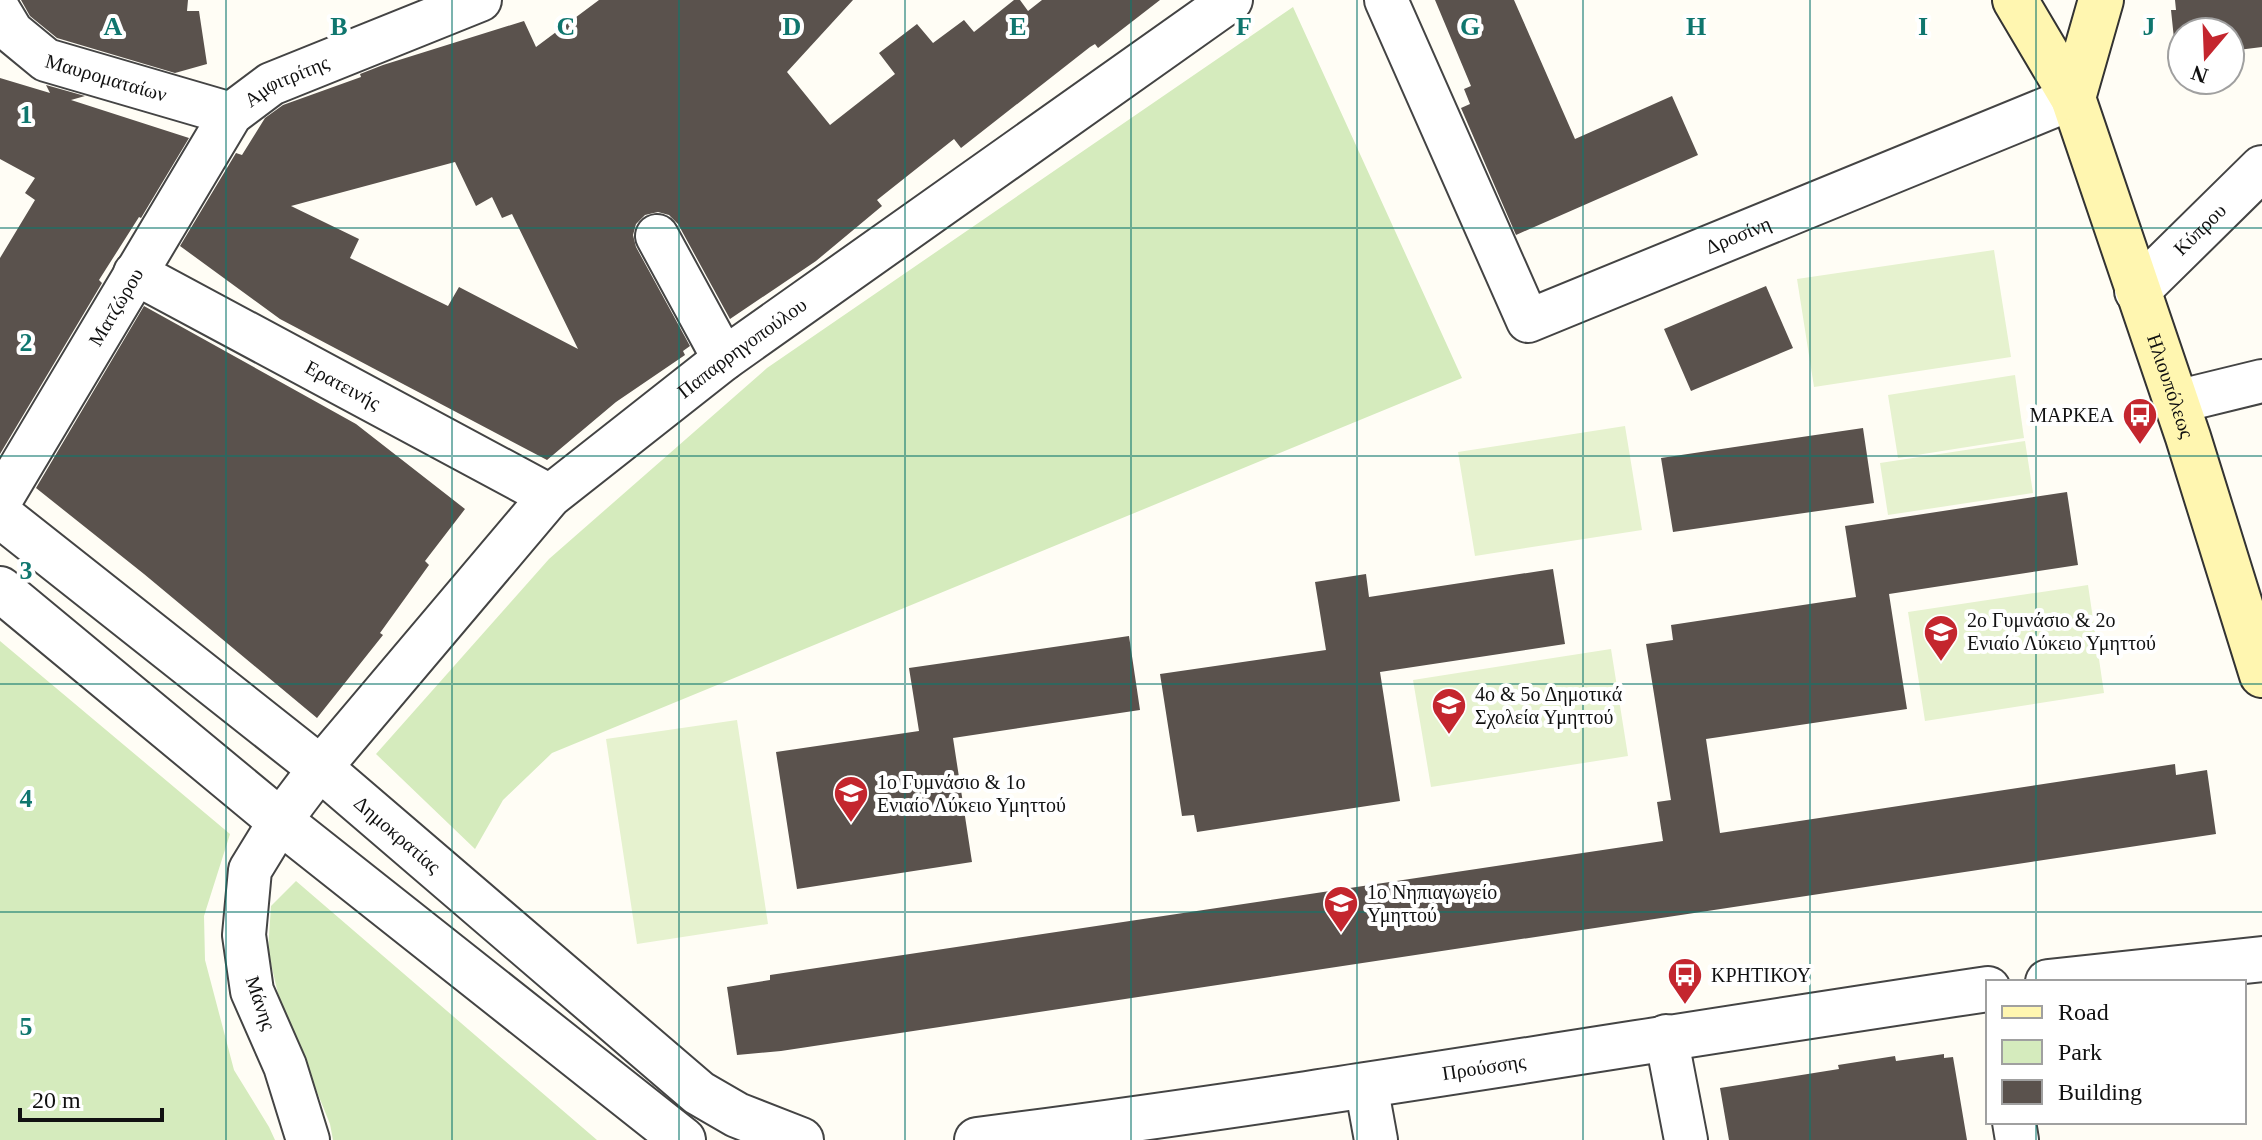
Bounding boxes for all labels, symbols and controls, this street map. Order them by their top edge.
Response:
text: A [104,12,123,41]
text: B [330,12,348,41]
text: C [557,12,575,41]
text: D [783,12,801,41]
text: E [1009,12,1027,41]
text: F [1236,12,1252,41]
text: G [1460,12,1480,41]
text: H [1686,12,1706,41]
text: I [1918,12,1928,41]
text: J [2143,12,2156,41]
north arrow [2166,16,2246,96]
street label: Μαυροματαίων [43,49,169,106]
street label: Αμφιτρίτης [240,51,332,111]
text: N [2188,60,2211,89]
text: 1 [20,100,33,129]
street label: Κύπρου [2169,199,2230,260]
street label: Δροσίνη [1702,212,1774,258]
street label: Ματζώρου [84,264,148,350]
street label: Παπαρρηγοπούλου [673,293,811,402]
text: 2 [20,328,33,357]
street label: Ηλιουπόλεως [2143,331,2199,441]
street label: Ερατεινής [302,356,384,414]
bus stop icon: ΜΑΡΚΕΑ [2121,396,2159,446]
place label: ΜΑΡΚΕΑ [2030,404,2115,426]
text: 3 [20,556,33,585]
place label: 2ο Γυμνάσιο & 2ο Ενιαίο Λύκειο Υμηττού [1967,609,2156,655]
school or university icon: 2ο Γυμνάσιο & 2ο Ενιαίο Λύκειο Υμηττού [1922,613,1960,663]
place label: 4ο & 5ο Δημοτικά Σχολεία Υμηττού [1475,683,1623,729]
school or university icon: 4ο & 5ο Δημοτικά Σχολεία Υμηττού [1430,686,1468,736]
place label: 1ο Γυμνάσιο & 1ο Ενιαίο Λύκειο Υμηττού [877,771,1066,817]
school or university icon: 1ο Γυμνάσιο & 1ο Ενιαίο Λύκειο Υμηττού [832,774,870,824]
text: 4 [20,784,33,813]
street label: Δημοκρατίας [350,791,445,877]
place label: 1ο Νηπιαγωγείο Υμηττού [1367,881,1497,927]
school or university icon: 1ο Νηπιαγωγείο Υμηττού [1322,884,1360,934]
bus stop icon: ΚΡΗΤΙΚΟΥ [1666,956,1704,1006]
place label: ΚΡΗΤΙΚΟΥ [1711,964,1811,986]
street label: Μάνης [241,973,280,1033]
legend [1986,980,2246,1124]
text: Road [2058,999,2109,1025]
text: 5 [20,1012,33,1041]
text: Park [2058,1039,2102,1065]
street label: Προύσσης [1440,1050,1527,1084]
scale bar [20,1072,162,1122]
text: Building [2058,1079,2142,1105]
text: 20 m [32,1087,81,1113]

